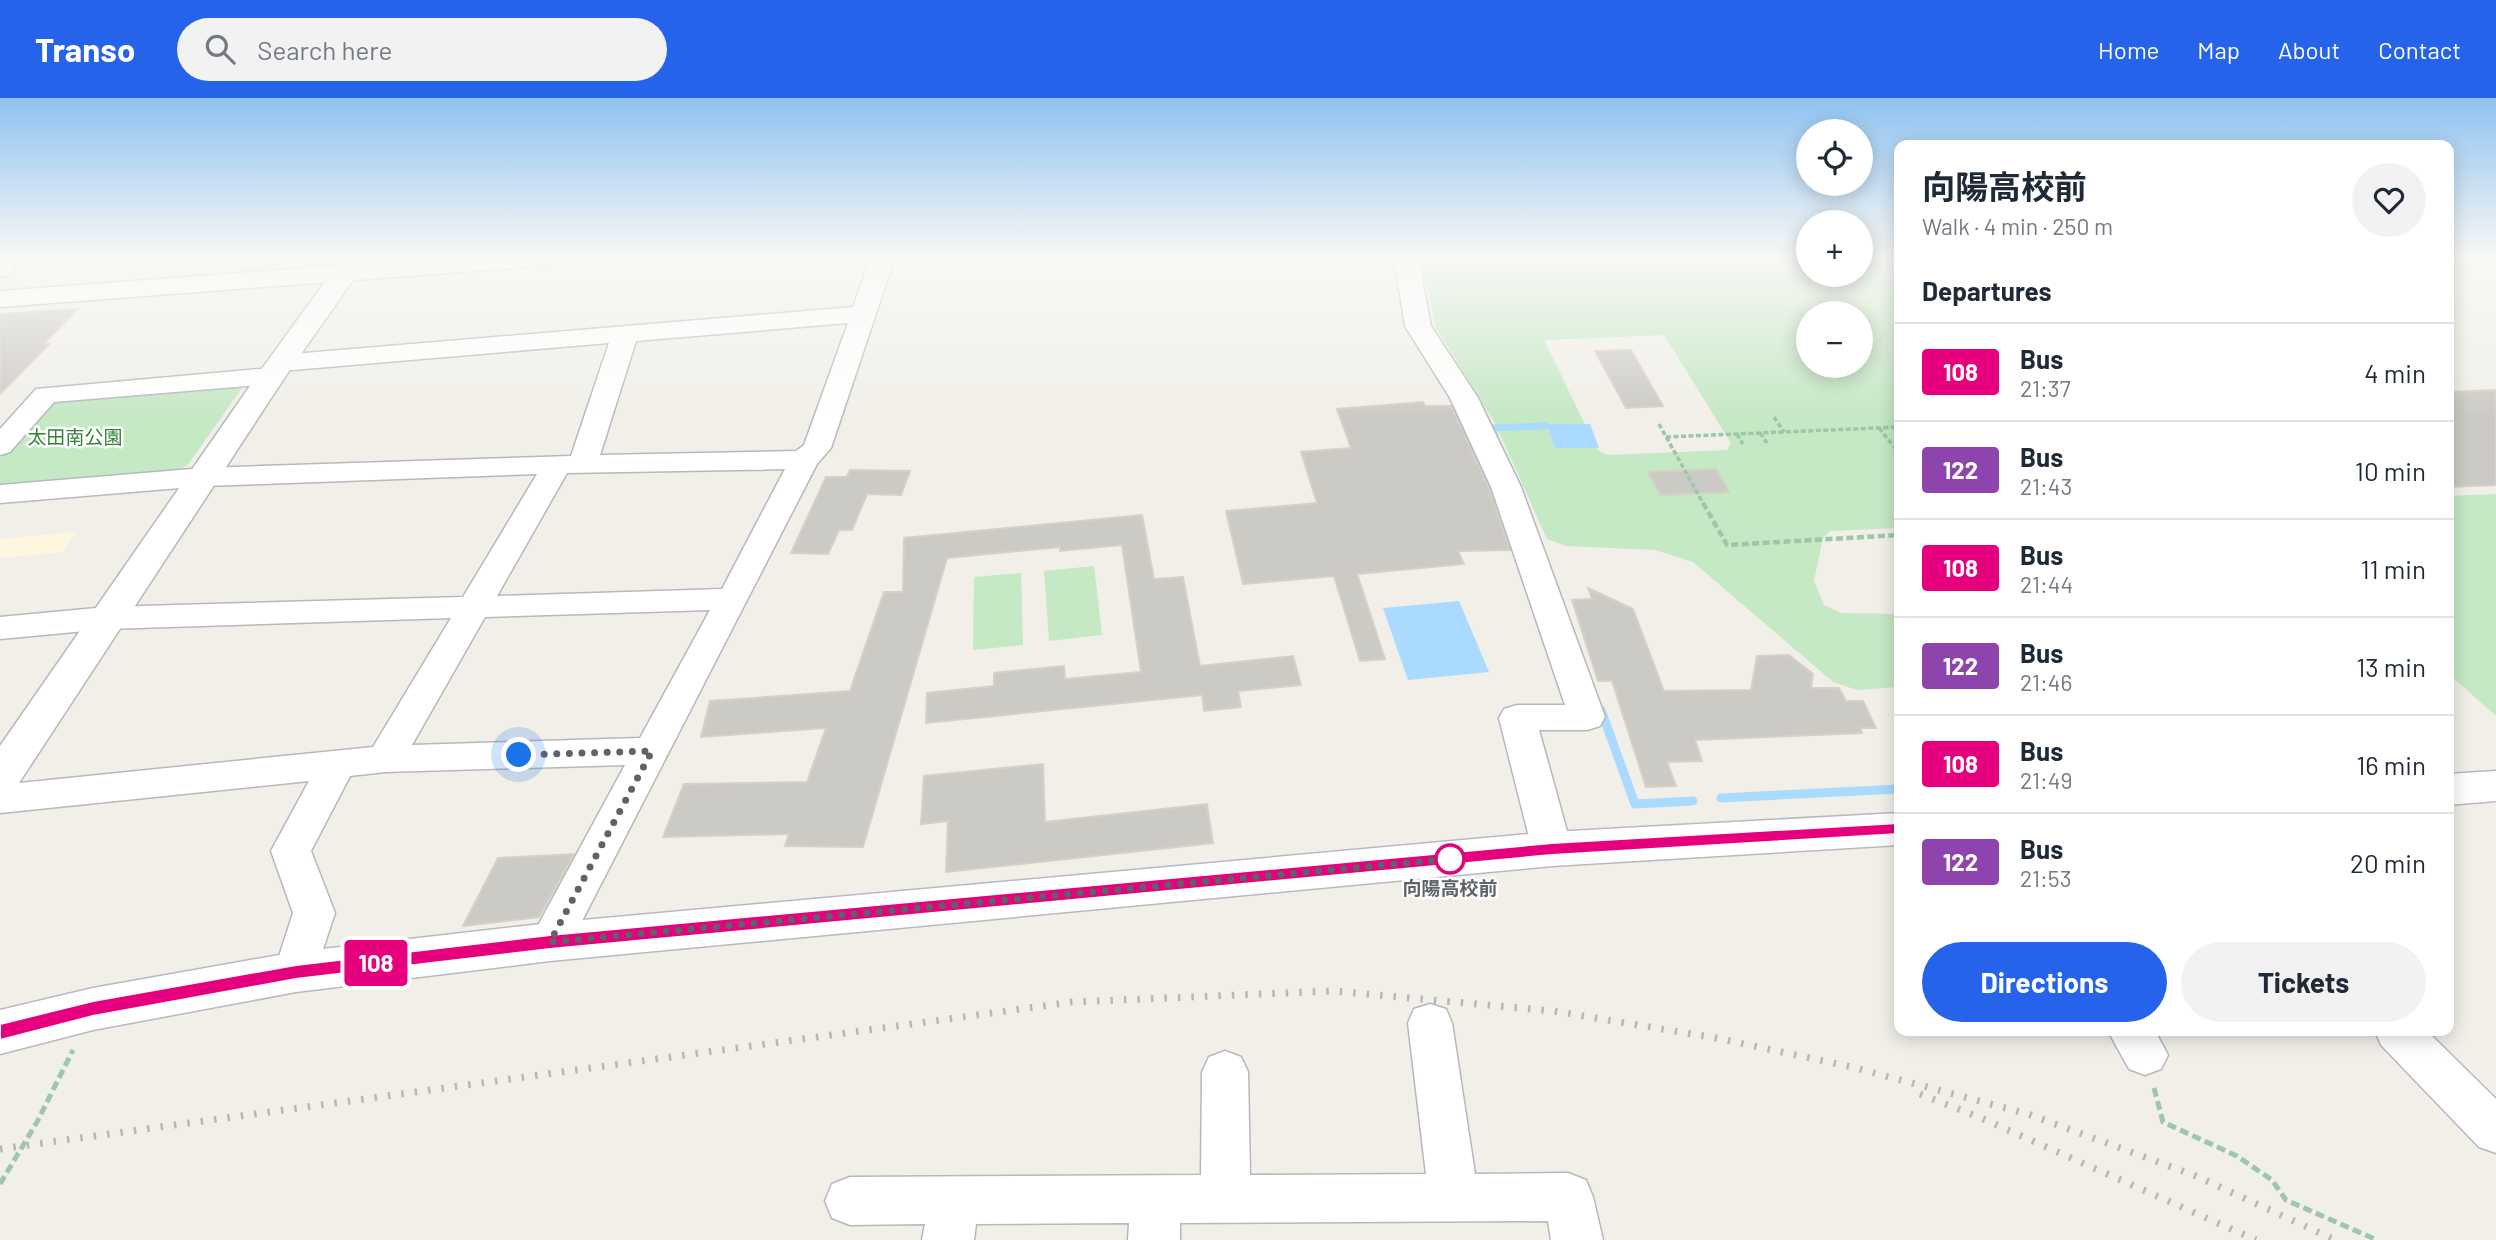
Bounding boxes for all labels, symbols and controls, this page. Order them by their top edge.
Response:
search box [177,18,667,81]
text: Transo [35,29,135,69]
icon: search [201,30,239,68]
text: Search here [257,34,392,65]
text: Home [2098,35,2159,64]
text: Map [2197,35,2240,64]
text: About [2278,35,2340,64]
text: Contact [2378,35,2461,64]
map controls [1796,119,1873,378]
button: locate [1796,119,1873,196]
button: heart [2352,163,2426,237]
text: 向陽高校前 [1922,166,2087,206]
button: + [1796,210,1873,287]
text: Walk · 4 min · 250 m [1922,212,2113,240]
text: Departures [1922,275,2052,306]
button: − [1796,301,1873,378]
text: Bus [2020,343,2063,374]
text: 108 [1943,357,1978,386]
text: 4 min [2364,357,2426,388]
text: 21:37 [2020,374,2071,402]
park label: 太田南公園 [27,425,123,448]
text: Bus [2020,441,2063,472]
text: 122 [1943,455,1978,484]
text: 10 min [2355,455,2426,486]
text: 21:43 [2020,472,2072,500]
text: Bus [2020,539,2063,570]
text: 108 [1943,553,1978,582]
text: 11 min [2360,553,2426,584]
text: 21:44 [2020,570,2073,598]
text: Bus [2020,637,2063,668]
text: 122 [1943,651,1978,680]
text: 13 min [2356,651,2426,682]
text: 21:46 [2020,668,2072,696]
text: Bus [2020,735,2063,766]
your location [501,737,536,772]
text: 108 [1943,749,1978,778]
text: 16 min [2356,749,2426,780]
text: 21:49 [2020,766,2073,794]
text: Bus [2020,833,2063,864]
marker: 向陽高校前 [1435,844,1465,874]
text: 122 [1943,847,1978,876]
text: 20 min [2350,847,2426,878]
text: 21:53 [2020,864,2072,892]
place label: 向陽高校前 [1402,876,1498,899]
line badge: 108 [336,940,416,986]
button: Directions [1922,942,2167,1022]
button: Tickets [2181,942,2426,1022]
text: 108 [358,948,394,977]

